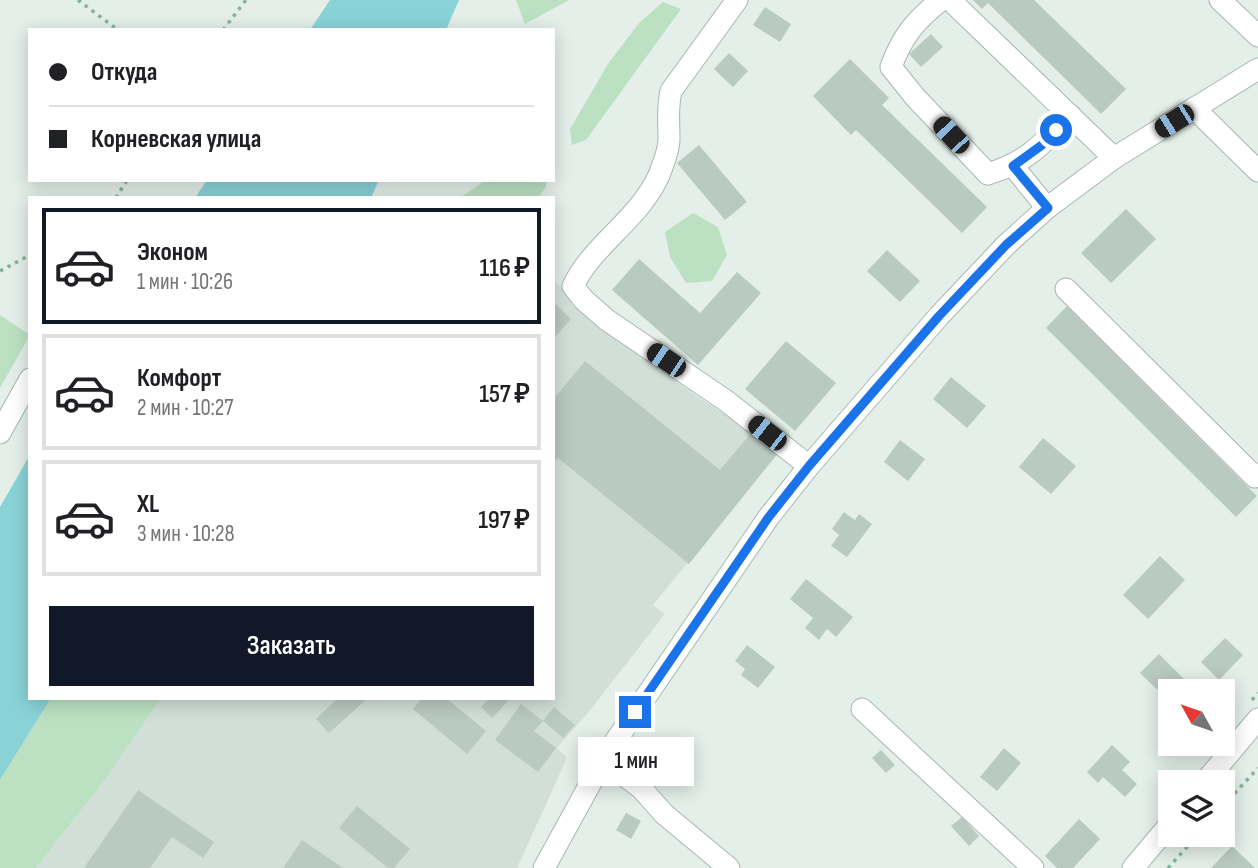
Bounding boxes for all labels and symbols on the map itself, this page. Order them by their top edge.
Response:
car [1151,101,1198,141]
car [929,112,974,158]
route start [1040,114,1072,146]
car [643,340,690,380]
car [744,412,791,454]
north arrow [1158,679,1236,756]
route end [619,696,651,728]
callout: 1 мин [577,736,693,786]

